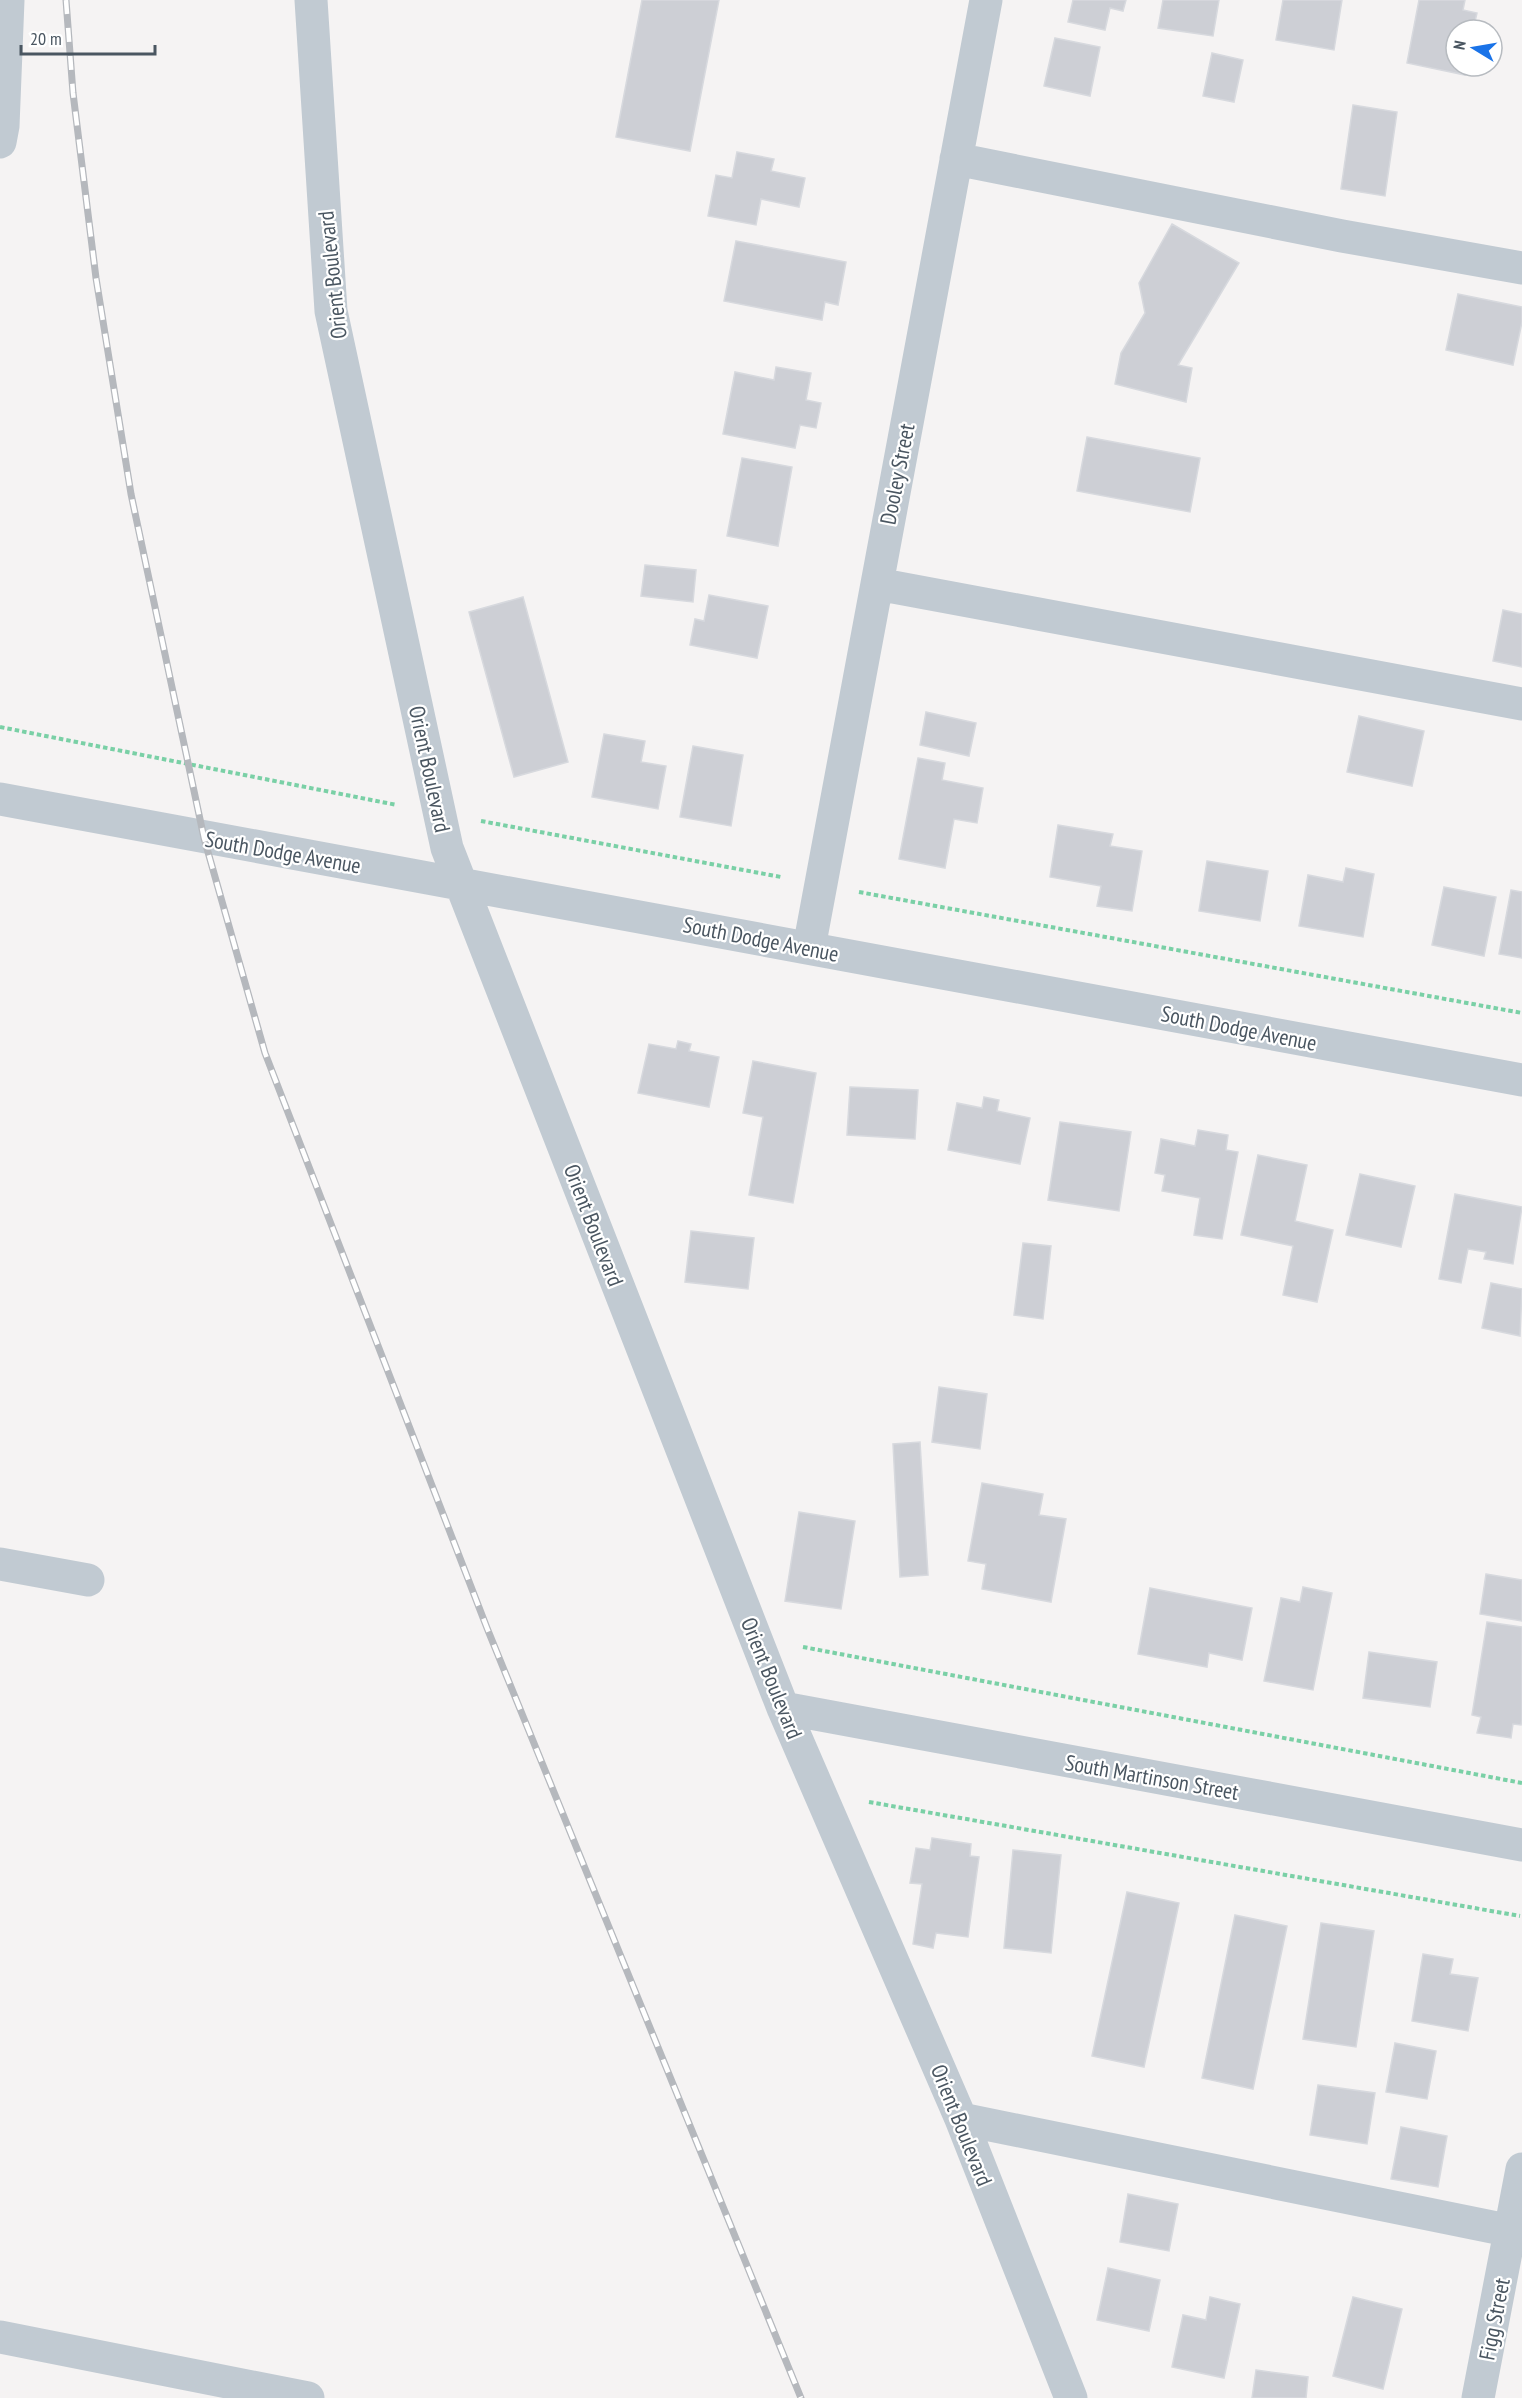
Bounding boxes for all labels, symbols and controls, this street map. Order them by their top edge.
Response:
scale bar [21,18,154,56]
north arrow [1444,18,1504,78]
text: 20 m [30,27,62,50]
text: N [1449,39,1470,51]
street label: Orient Boulevard [311,210,353,340]
street label: Dooley Street [874,421,920,527]
street label: Orient Boulevard [403,703,457,835]
street label: South Dodge Avenue [203,825,363,879]
street label: South Dodge Avenue [681,910,841,968]
street label: South Dodge Avenue [1159,999,1319,1057]
street label: Orient Boulevard [558,1160,630,1290]
street label: Orient Boulevard [735,1613,809,1743]
street label: South Martinson Street [1063,1748,1241,1806]
street label: Orient Boulevard [925,2060,999,2190]
street label: Figg Street [1472,2276,1516,2362]

